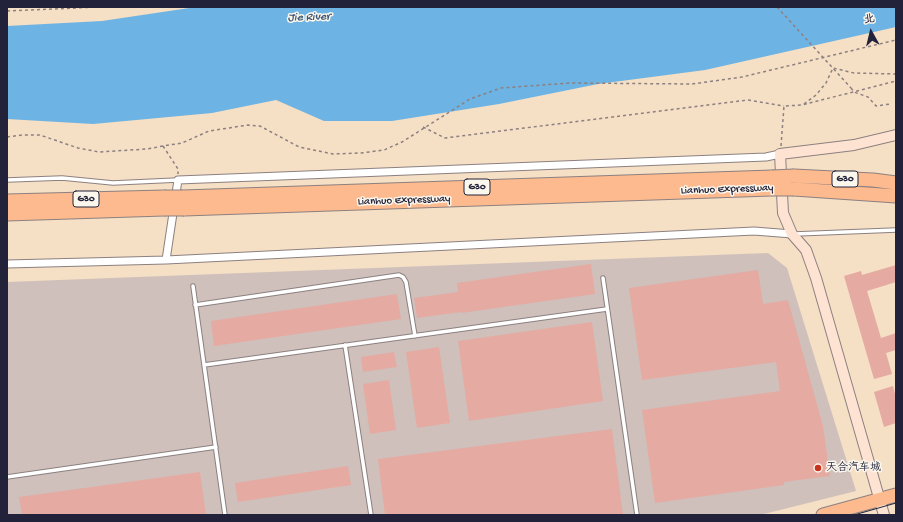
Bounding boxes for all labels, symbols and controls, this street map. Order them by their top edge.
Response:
water label: Jie River [287,10,331,26]
north arrow [851,12,891,52]
text: 北 [863,13,876,27]
road number: G30 [832,171,858,187]
road number: G30 [464,179,490,195]
street label: Lianhuo Expressway [680,182,774,198]
road number: G30 [73,191,99,207]
street label: Lianhuo Expressway [357,193,451,209]
place label: 天合汽车城 [826,461,881,475]
marker: 天合汽车城 [813,463,823,473]

